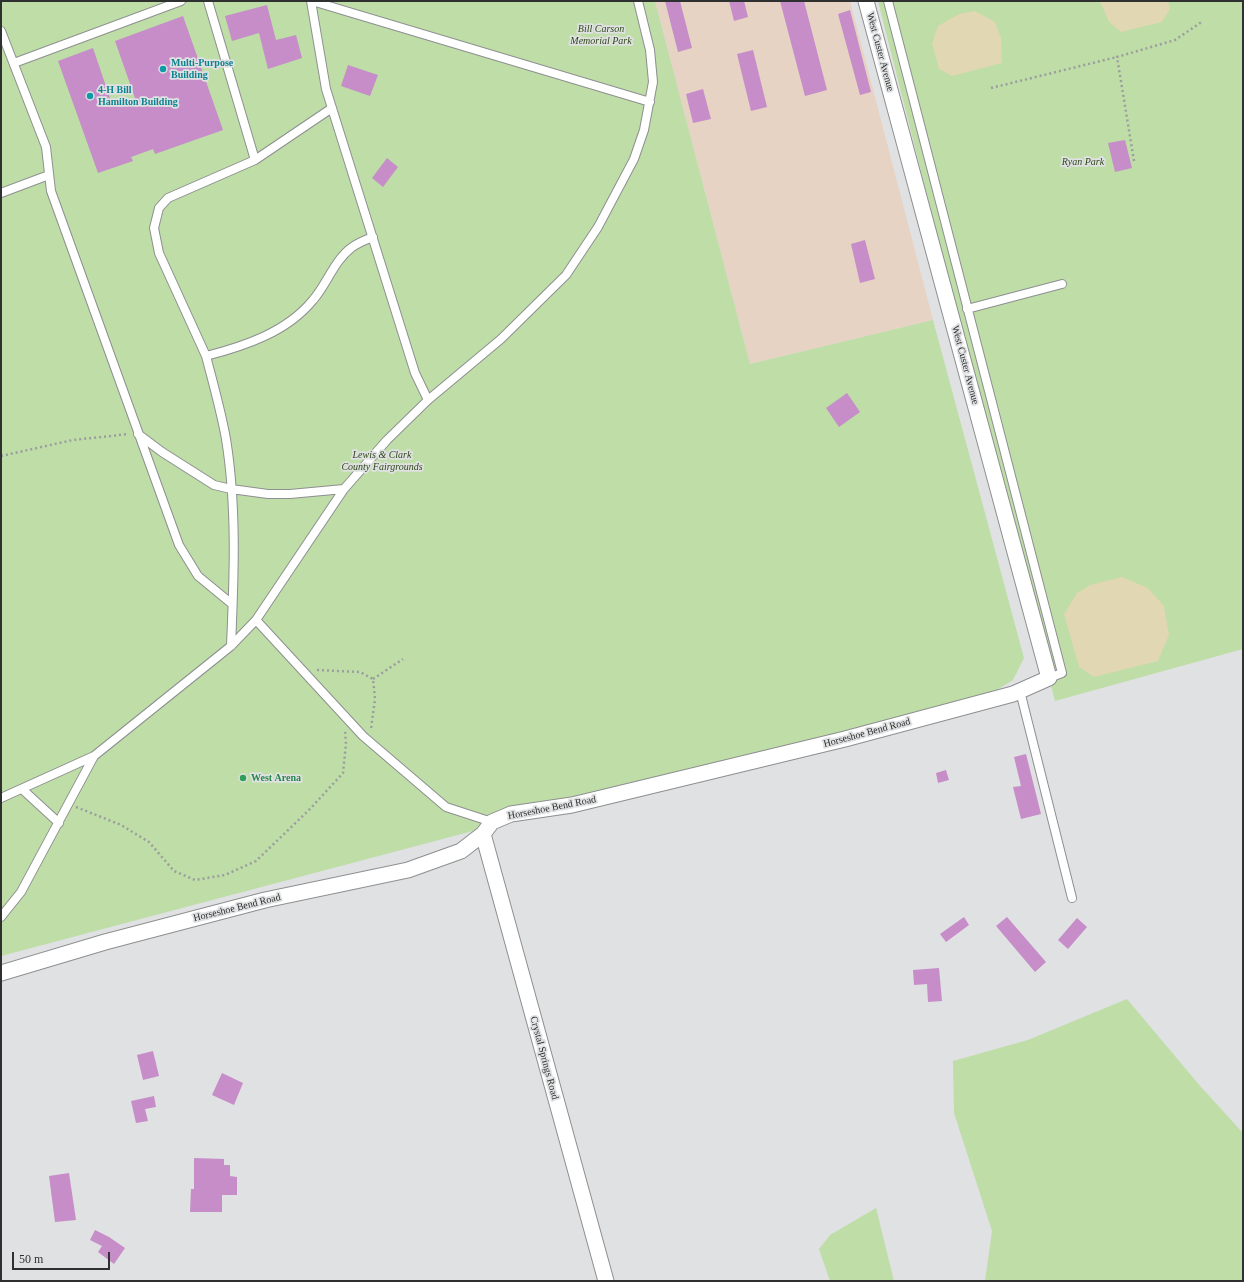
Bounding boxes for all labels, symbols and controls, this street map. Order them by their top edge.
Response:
street label: West Custer Avenue [864,11,896,93]
park label: Bill Carson Memorial Park [570,23,632,46]
place label: Multi-Purpose Building [171,57,233,80]
marker: Multi-Purpose Building [158,64,168,74]
place label: 4-H Bill Hamilton Building [98,84,178,108]
marker: 4-H Bill Hamilton Building [85,91,95,101]
park label: Ryan Park [1062,156,1104,168]
street label: West Custer Avenue [949,324,981,406]
park label: Lewis & Clark County Fairgrounds [341,449,423,472]
street label: Horseshoe Bend Road [822,716,912,750]
place label: West Arena [251,772,301,784]
marker: West Arena [238,773,248,783]
street label: Horseshoe Bend Road [507,794,597,822]
street label: Horseshoe Bend Road [192,891,282,925]
street label: Crystal Springs Road [527,1015,561,1101]
scale bar [14,1244,112,1270]
text: 50 m [19,1252,43,1266]

